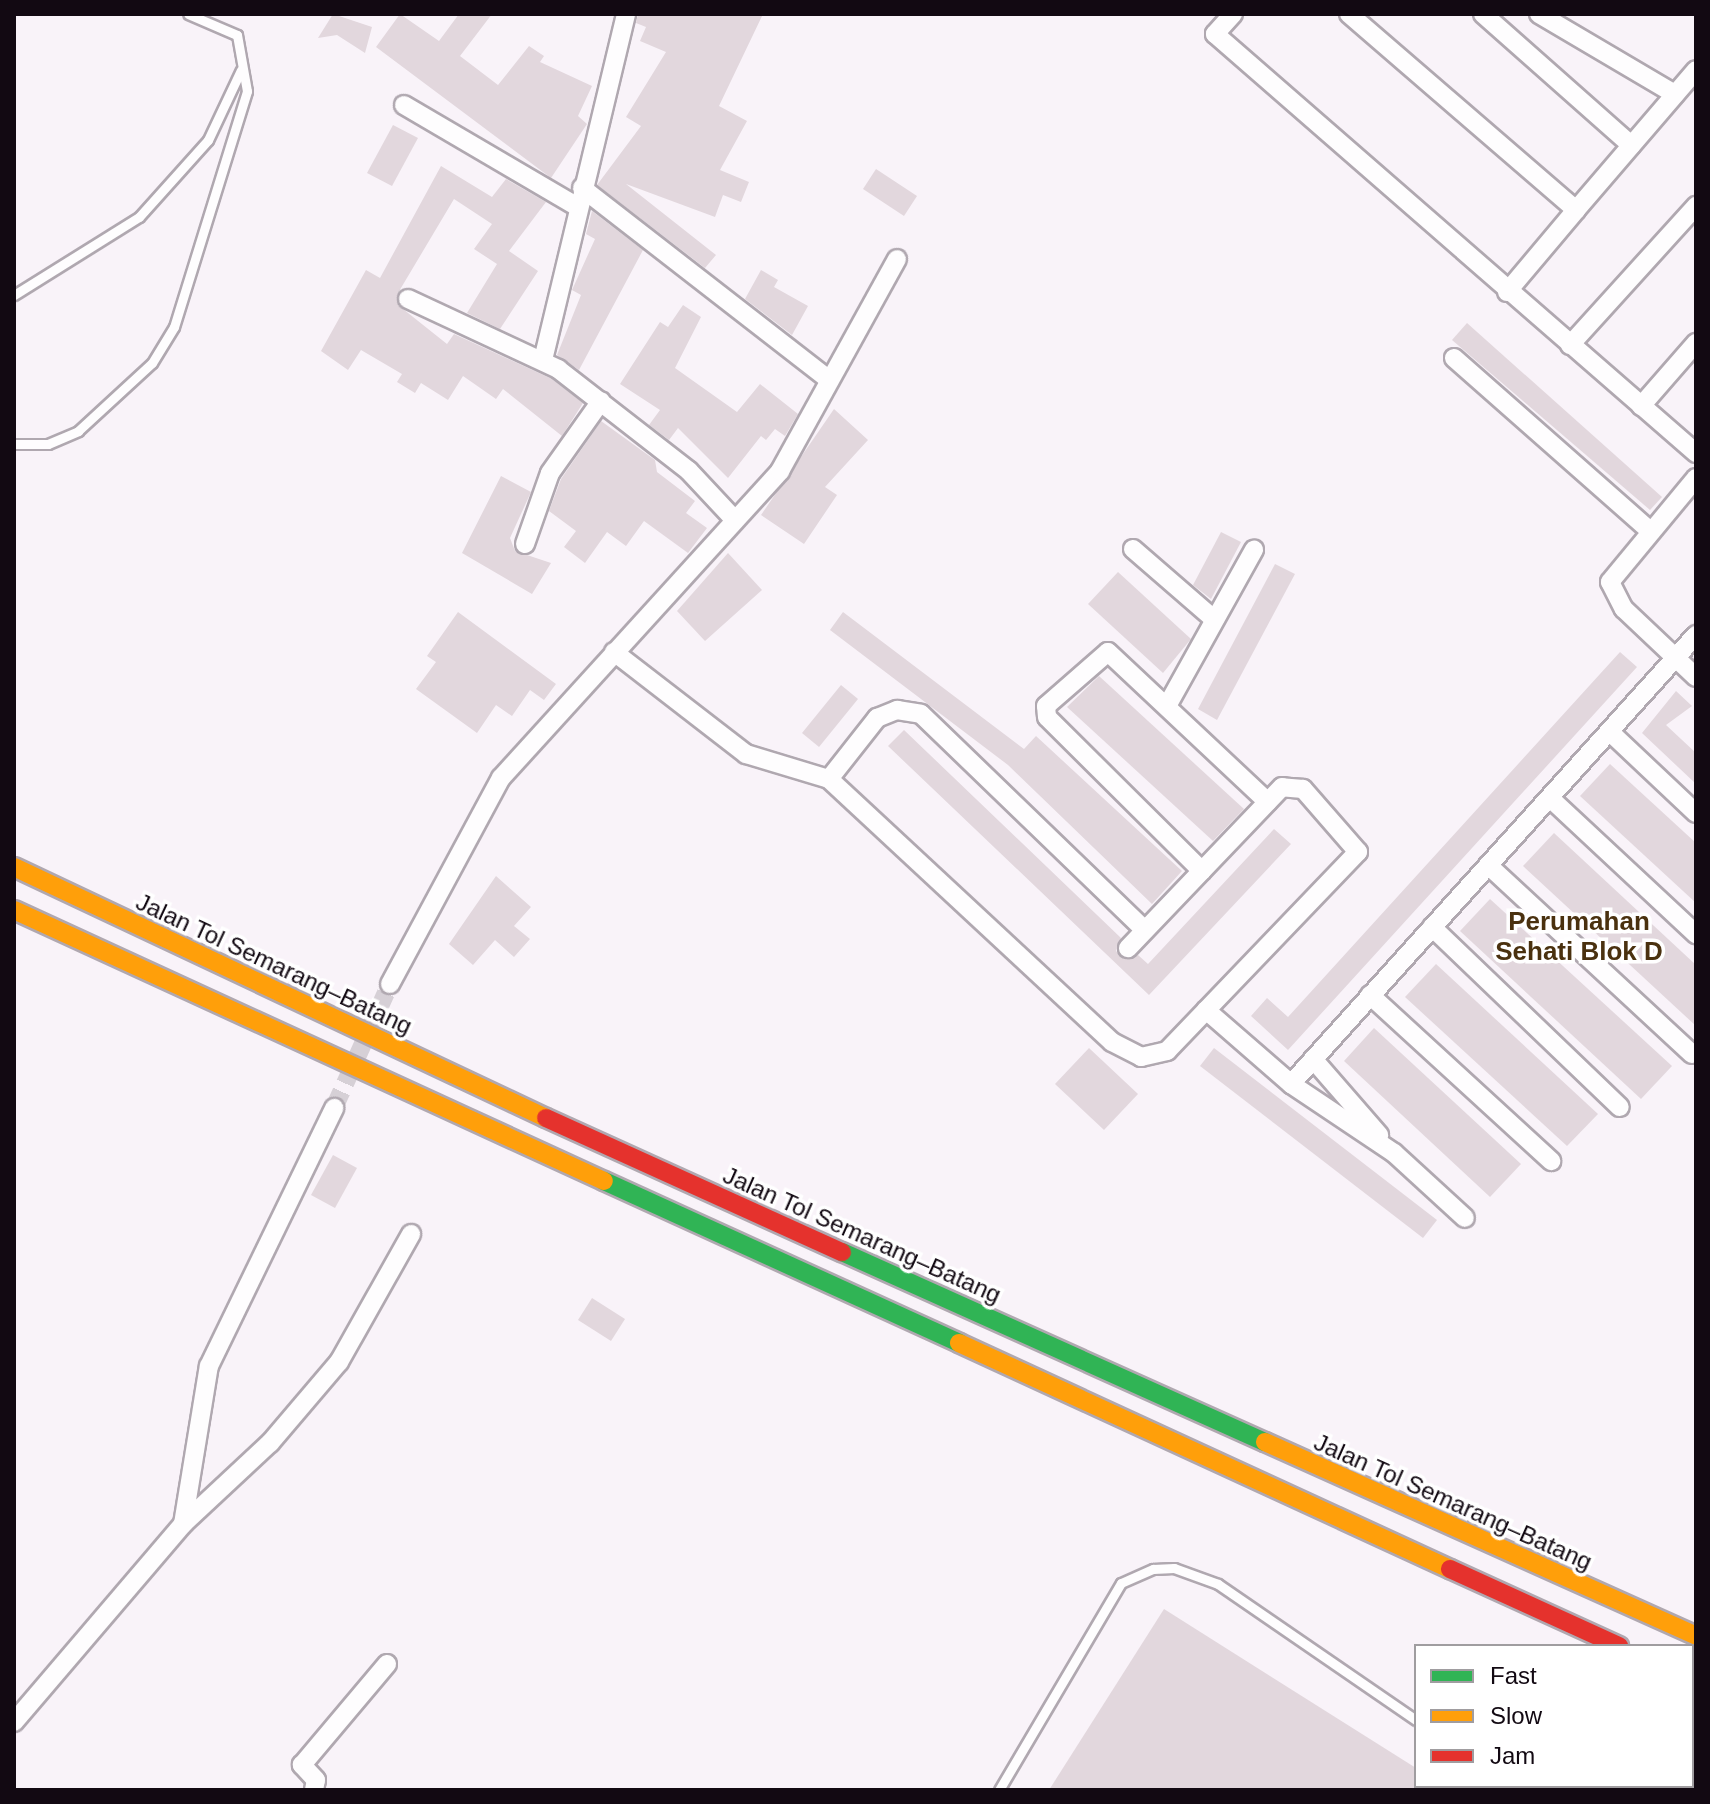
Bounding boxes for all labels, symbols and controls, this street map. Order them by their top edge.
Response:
street label: Jalan Tol Semarang–Batang [131,887,417,1041]
district label: Perumahan Sehati Blok D [1495,906,1663,968]
street label: Jalan Tol Semarang–Batang [718,1161,1006,1309]
street label: Jalan Tol Semarang–Batang [1309,1428,1597,1576]
legend [1414,1644,1694,1788]
text: Fast [1490,1662,1537,1689]
text: Slow [1490,1702,1542,1729]
text: Jam [1490,1742,1535,1769]

